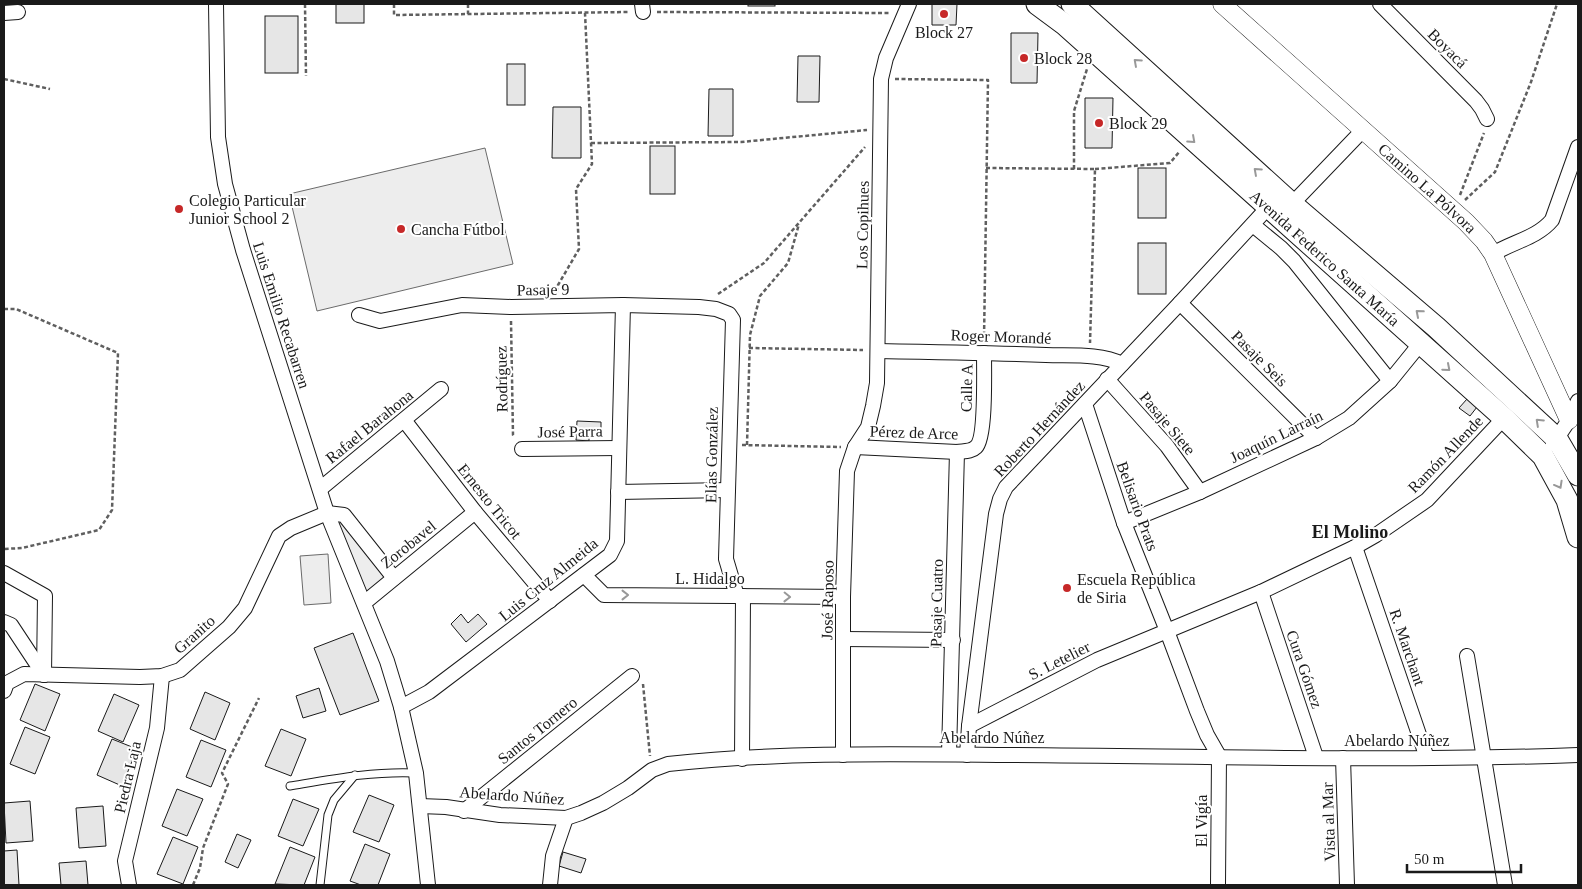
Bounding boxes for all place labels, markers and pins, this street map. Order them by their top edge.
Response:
marker: Block 27 [938,8,950,20]
place label: Block 27 [915,24,973,41]
place label: Block 28 [1034,50,1092,67]
marker: Block 28 [1018,52,1030,64]
place label: Block 29 [1109,115,1167,132]
marker: Block 29 [1093,117,1105,129]
place label: Colegio Particular Junior School 2 [189,192,307,227]
marker: Colegio Particular Junior School 2 [173,203,185,215]
place label: Cancha Fútbol [411,221,505,238]
marker: Cancha Fútbol [395,223,407,235]
place label: Escuela República de Siria [1077,571,1196,606]
marker: Escuela República de Siria [1061,582,1073,594]

